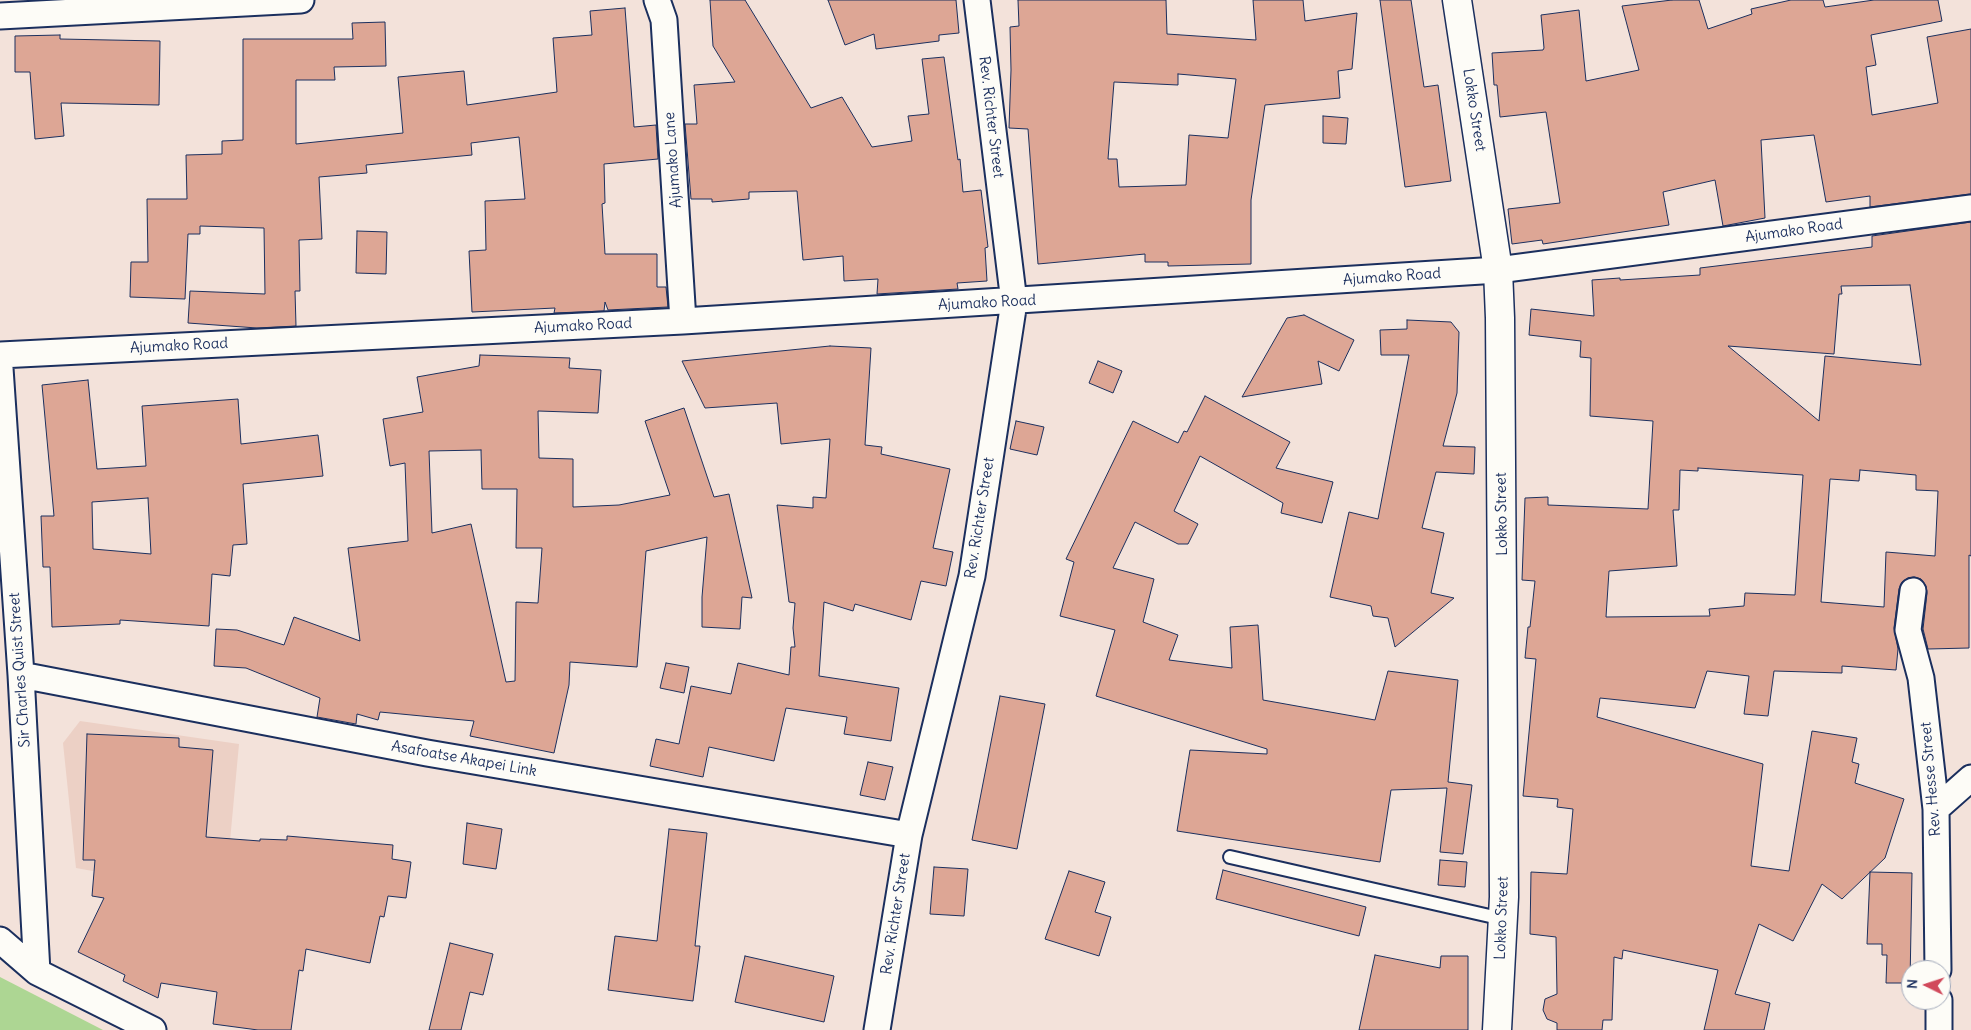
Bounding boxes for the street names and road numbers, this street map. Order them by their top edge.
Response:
street label: Rev. Richter Street [975,55,1007,179]
street label: Lokko Street [1459,67,1489,153]
street label: Ajumako Lane [661,111,685,209]
street label: Ajumako Road [1744,215,1844,247]
street label: Ajumako Road [1342,265,1442,289]
street label: Ajumako Road [938,291,1036,315]
street label: Ajumako Road [534,314,632,338]
street label: Ajumako Road [130,334,228,358]
street label: Rev. Richter Street [962,456,998,580]
street label: Lokko Street [1492,472,1512,556]
street label: Sir Charles Quist Street [6,592,34,748]
street label: Rev. Hesse Street [1917,721,1945,837]
street label: Asafoatse Akapei Link [390,737,538,781]
street label: Rev. Richter Street [878,852,914,976]
street label: Lokko Street [1492,876,1512,960]

